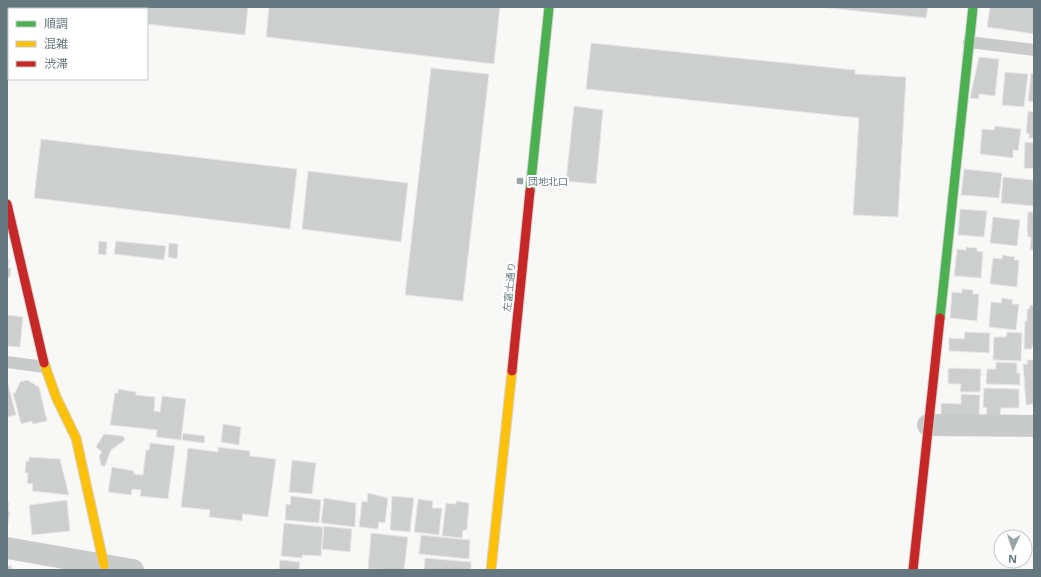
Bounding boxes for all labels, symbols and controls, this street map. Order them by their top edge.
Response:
legend [8,8,148,80]
text: 順調 [44,15,68,32]
text: 混雑 [44,35,68,52]
text: 渋滞 [44,55,68,72]
place label: 団地北口 [528,174,568,188]
marker: 団地北口 [515,176,525,186]
street label: 左富士通り [499,261,519,313]
north arrow [993,529,1033,569]
text: N [1008,552,1017,567]

